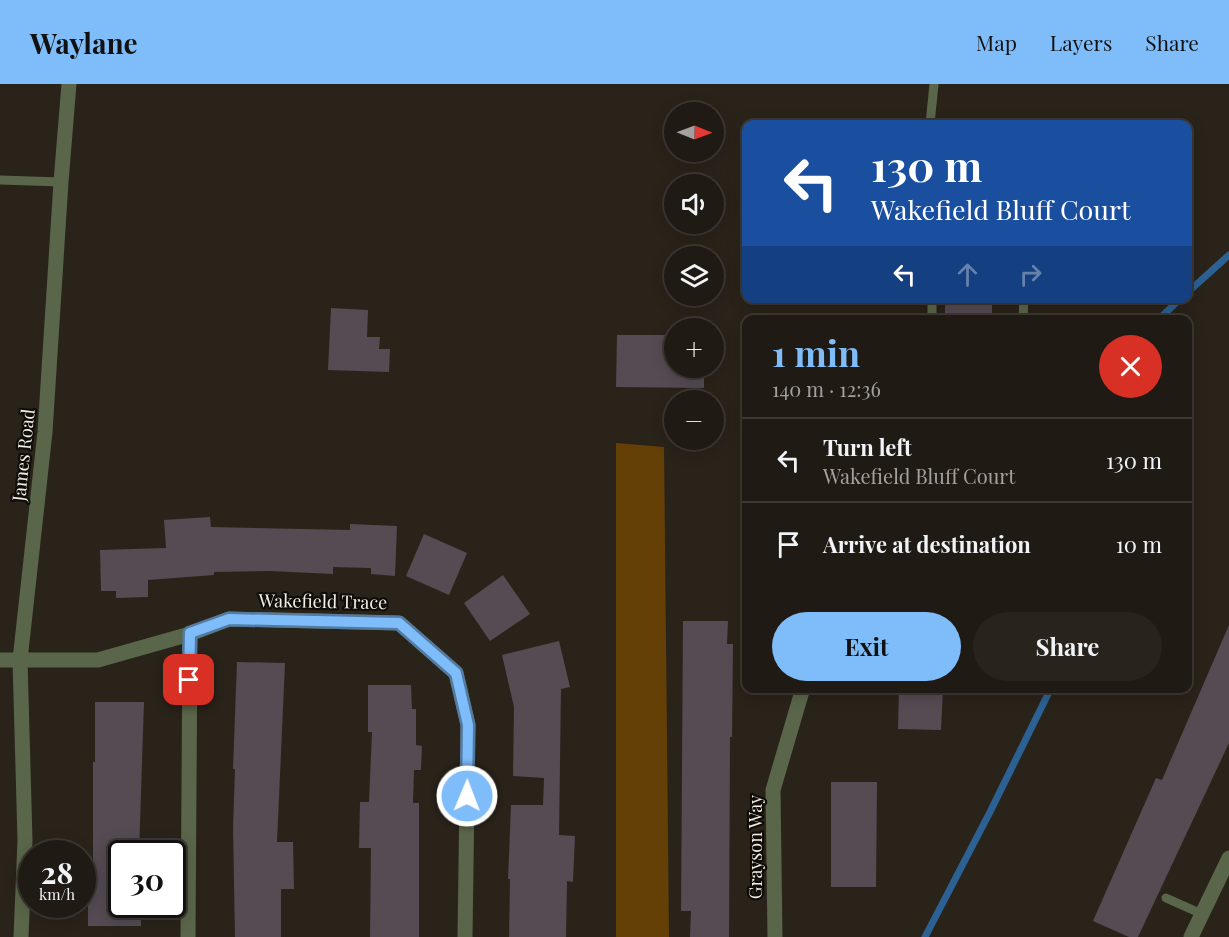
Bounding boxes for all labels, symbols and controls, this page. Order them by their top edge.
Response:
text: Waylane [30,24,138,61]
text: Map [976,28,1017,56]
text: Layers [1050,28,1112,56]
text: Share [1145,28,1199,56]
north arrow [664,102,724,162]
map controls [664,102,724,450]
text: 130 m [871,137,982,193]
icon: left [772,144,850,222]
button: sound [664,174,724,234]
text: Wakefield Bluff Court [871,191,1131,227]
button: layers [664,246,724,306]
icon: left [888,258,921,291]
icon: ahead [951,258,984,291]
icon: right [1014,258,1047,291]
button: + [664,318,724,378]
text: 1 min [772,328,860,376]
button: close [1099,335,1162,398]
text: 140 m · 12:36 [772,375,881,402]
button: − [664,390,724,450]
street label: James Road [6,407,40,504]
text: Turn left [823,432,912,462]
icon: left [772,444,805,477]
text: 130 m [1106,445,1162,475]
text: Wakefield Bluff Court [823,462,1015,489]
icon: arrive [772,528,805,561]
text: Arrive at destination [823,529,1031,559]
text: 10 m [1116,529,1162,559]
street label: Wakefield Trace [257,588,388,614]
button: Exit [772,612,961,681]
button: Share [973,612,1162,681]
pin [163,654,214,705]
icon: arrive [172,663,205,696]
position arrow [435,764,499,828]
street label: Grayson Way [743,795,767,899]
speed limit sign: 30 [108,840,186,918]
text: 28 [41,852,73,892]
text: km/h [39,884,75,904]

